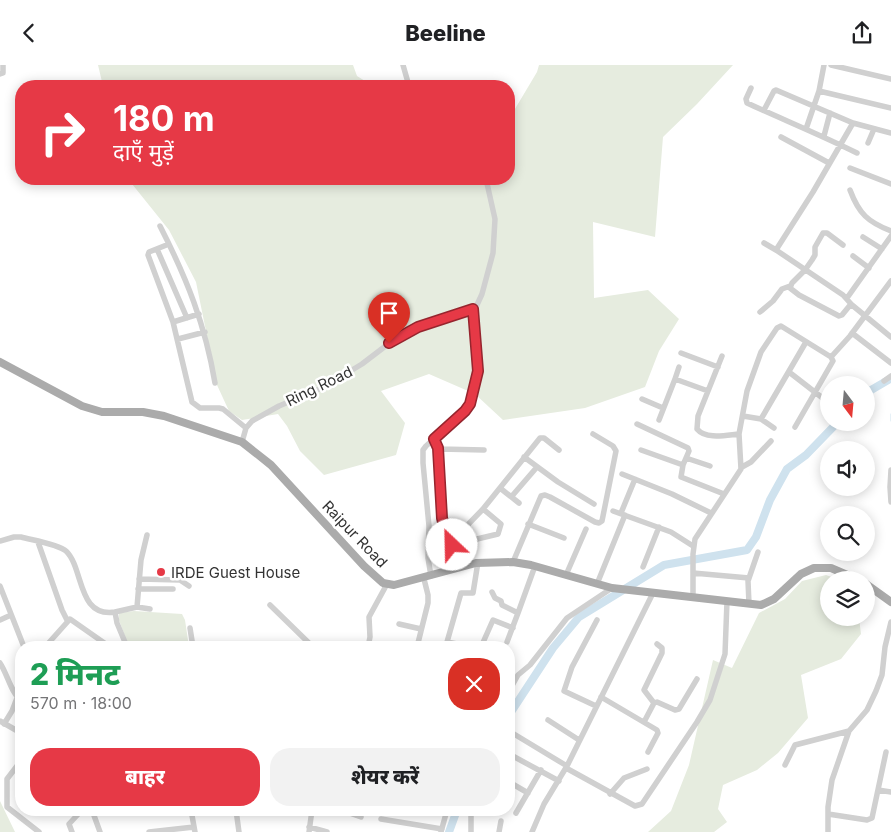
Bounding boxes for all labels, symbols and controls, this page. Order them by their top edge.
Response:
icon: back [15,19,43,47]
icon: share [848,19,876,47]
text: Beeline [405,20,486,46]
text: 180 m [113,97,215,139]
icon: right [30,100,95,165]
text: दाएँ मुड़ें [113,139,174,165]
pin [368,292,410,343]
icon: arrive [375,299,403,327]
street label: Ring Road [283,362,355,410]
north arrow [820,376,875,431]
map controls [820,376,875,626]
button: sound [820,441,875,496]
street label: Raipur Road [318,497,392,571]
button: search [820,506,875,561]
position arrow [425,518,477,570]
place label: IRDE Guest House [171,563,300,582]
marker: IRDE Guest House [155,566,167,578]
button: layers [820,571,875,626]
text: 2 मिनट [30,656,120,692]
button: close [448,658,500,710]
text: 570 m · 18:00 [30,693,132,713]
button: बाहर [30,748,260,806]
button: शेयर करें [270,748,500,806]

